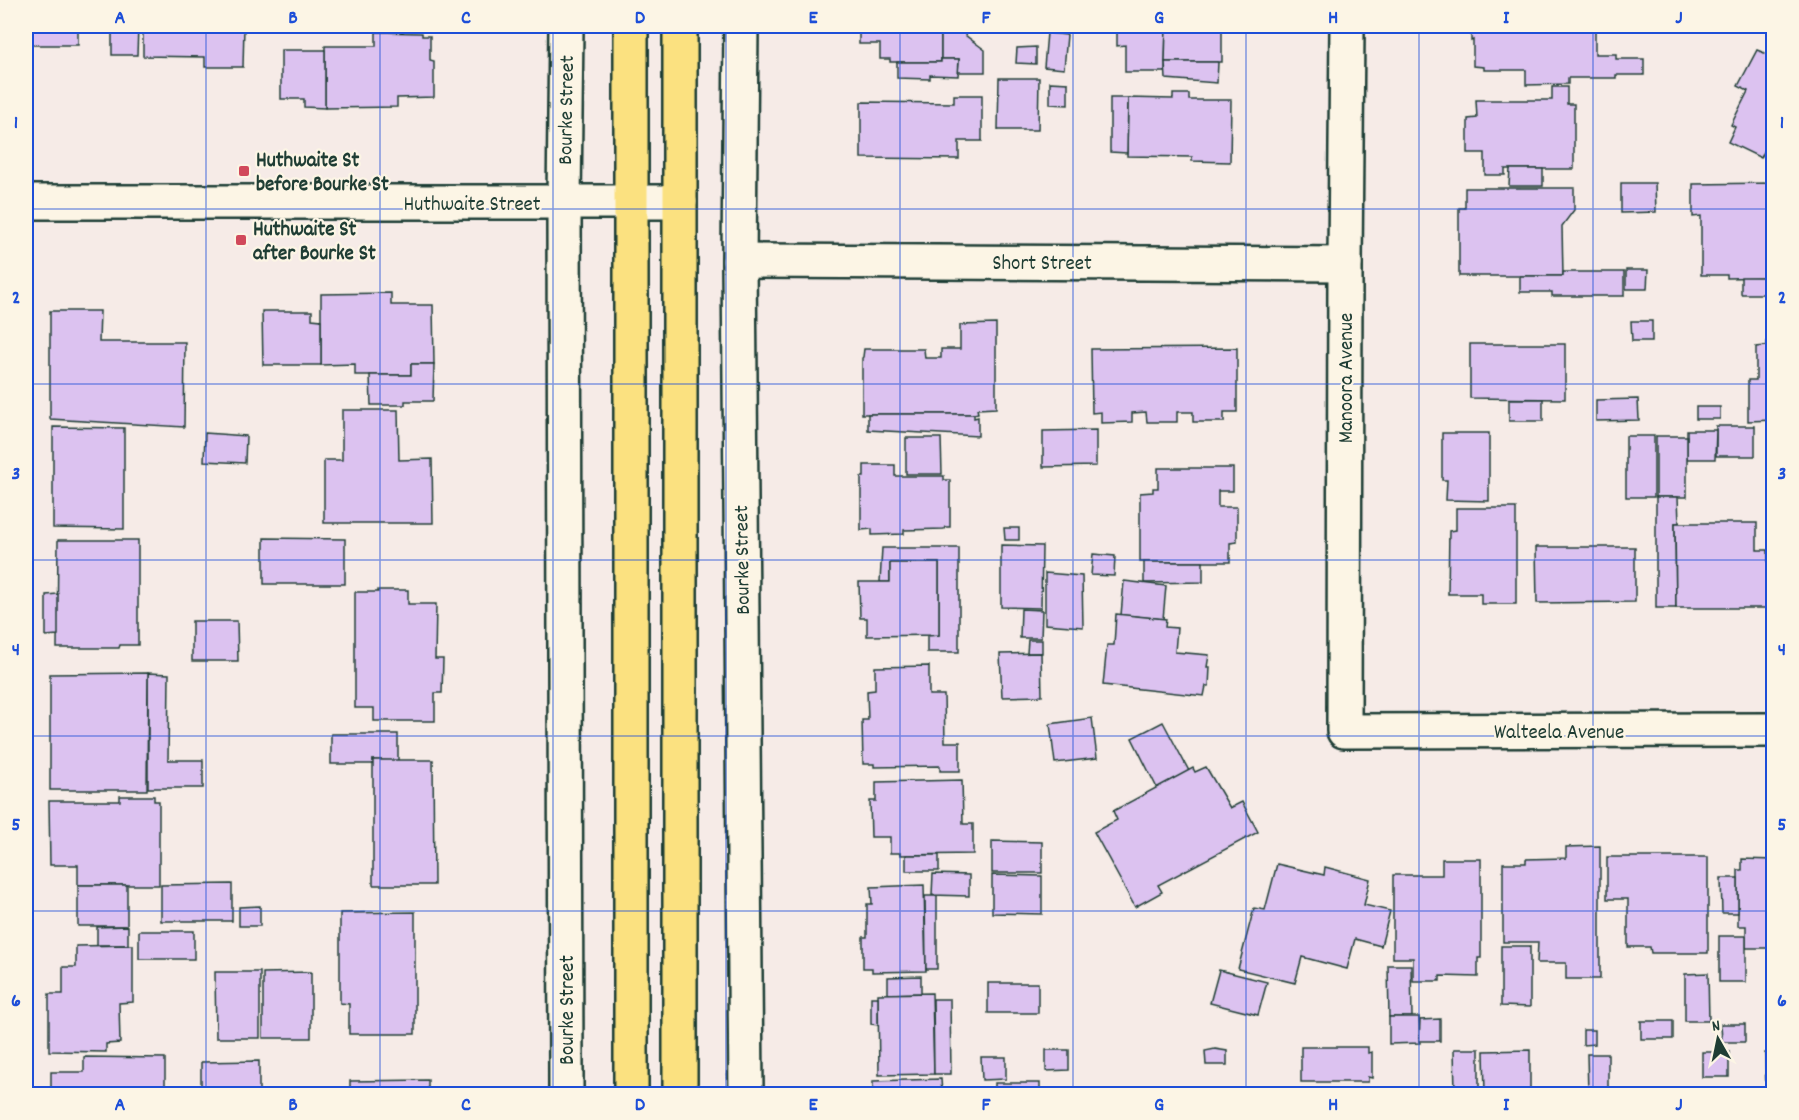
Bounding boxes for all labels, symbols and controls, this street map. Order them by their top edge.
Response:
text: A [115,5,126,33]
text: B [288,5,298,33]
text: C [461,5,471,33]
text: D [635,5,646,33]
text: E [808,5,818,33]
text: F [982,5,992,33]
text: G [1154,5,1164,33]
text: H [1328,5,1338,33]
text: I [1503,5,1510,33]
text: J [1675,5,1683,33]
street label: Bourke Street [552,55,584,165]
text: 1 [14,110,18,138]
text: 1 [1780,110,1784,138]
place label: Huthwaite St before Bourke St [256,147,389,201]
marker: Huthwaite St before Bourke St [237,164,251,178]
street label: Huthwaite Street [403,191,541,221]
place label: Huthwaite St after Bourke St [253,216,376,270]
marker: Huthwaite St after Bourke St [234,233,248,247]
street label: Short Street [992,250,1092,280]
text: 2 [12,285,20,313]
text: 2 [1778,285,1786,313]
street label: Manoora Avenue [1333,313,1363,443]
text: 3 [12,461,20,489]
text: 3 [1778,461,1786,489]
street label: Bourke Street [728,505,760,615]
text: 4 [12,637,20,665]
text: 4 [1778,637,1786,665]
street label: Walteela Avenue [1494,719,1624,749]
text: 5 [11,812,21,840]
text: 5 [1777,812,1787,840]
street label: Bourke Street [554,955,584,1065]
text: 6 [11,988,21,1016]
text: 6 [1777,988,1787,1016]
north arrow [1688,1009,1748,1069]
text: N [1710,1015,1722,1039]
text: A [115,1092,126,1120]
text: B [288,1092,298,1120]
text: C [461,1092,471,1120]
text: D [635,1092,646,1120]
text: E [808,1092,818,1120]
text: F [982,1092,992,1120]
text: G [1154,1092,1164,1120]
text: H [1328,1092,1338,1120]
text: I [1503,1092,1510,1120]
text: J [1675,1092,1683,1120]

